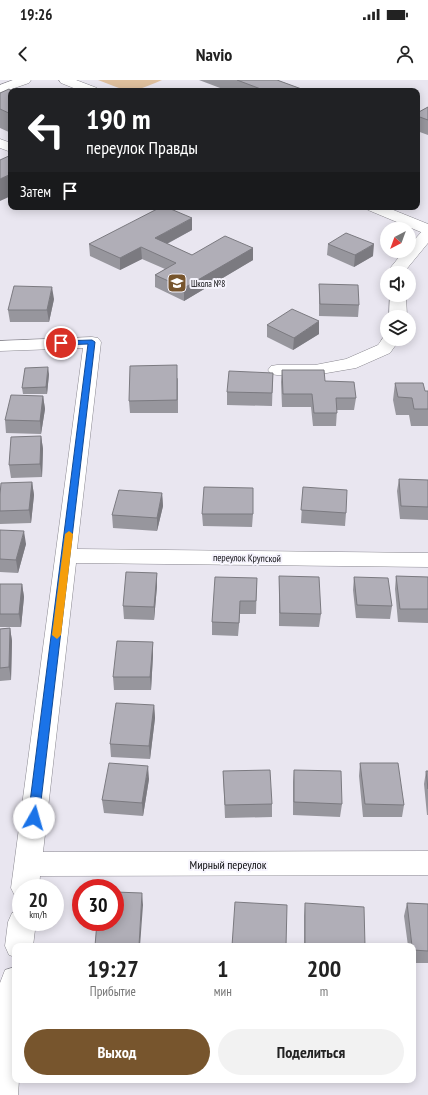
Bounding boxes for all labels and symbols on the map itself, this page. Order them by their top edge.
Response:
north arrow [380,222,416,258]
school or university icon: Школа №8 [166,272,188,294]
place label: Школа №8 [191,278,225,289]
pin [44,326,78,360]
street label: переулок Крупской [213,551,281,565]
position arrow [13,797,55,839]
street label: Мирный переулок [190,857,267,872]
speed limit sign: 30 [72,879,124,931]

